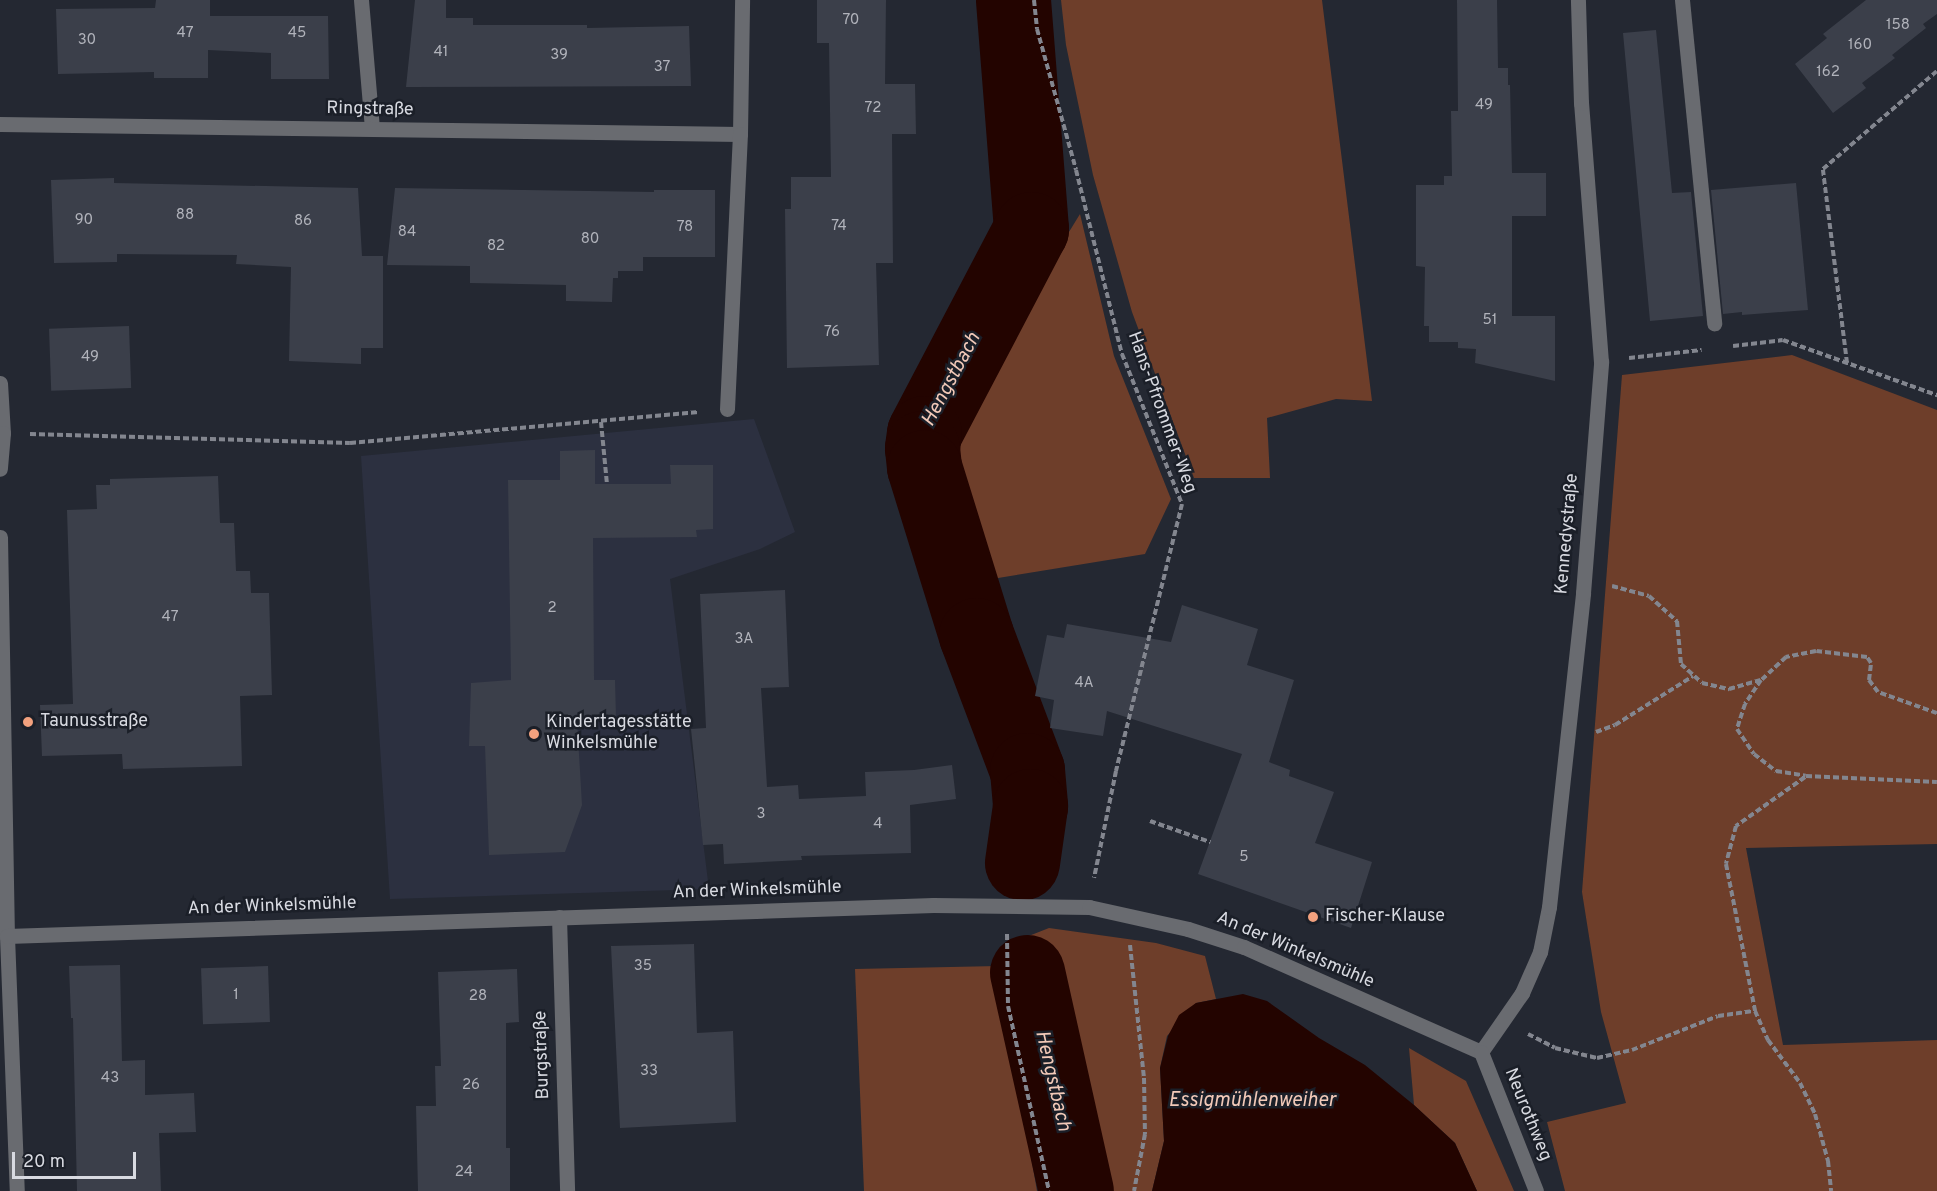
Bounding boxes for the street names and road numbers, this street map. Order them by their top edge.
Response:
street label: Ringstraße [326,98,414,122]
street label: Hans-Pfrommer-Weg [1122,329,1200,497]
street label: Kennedystraße [1552,473,1584,595]
street label: An der Winkelsmühle [672,877,842,905]
street label: An der Winkelsmühle [187,893,357,921]
street label: An der Winkelsmühle [1213,908,1377,994]
street label: Burgstraße [531,1010,555,1100]
street label: Neurothweg [1499,1065,1555,1165]

